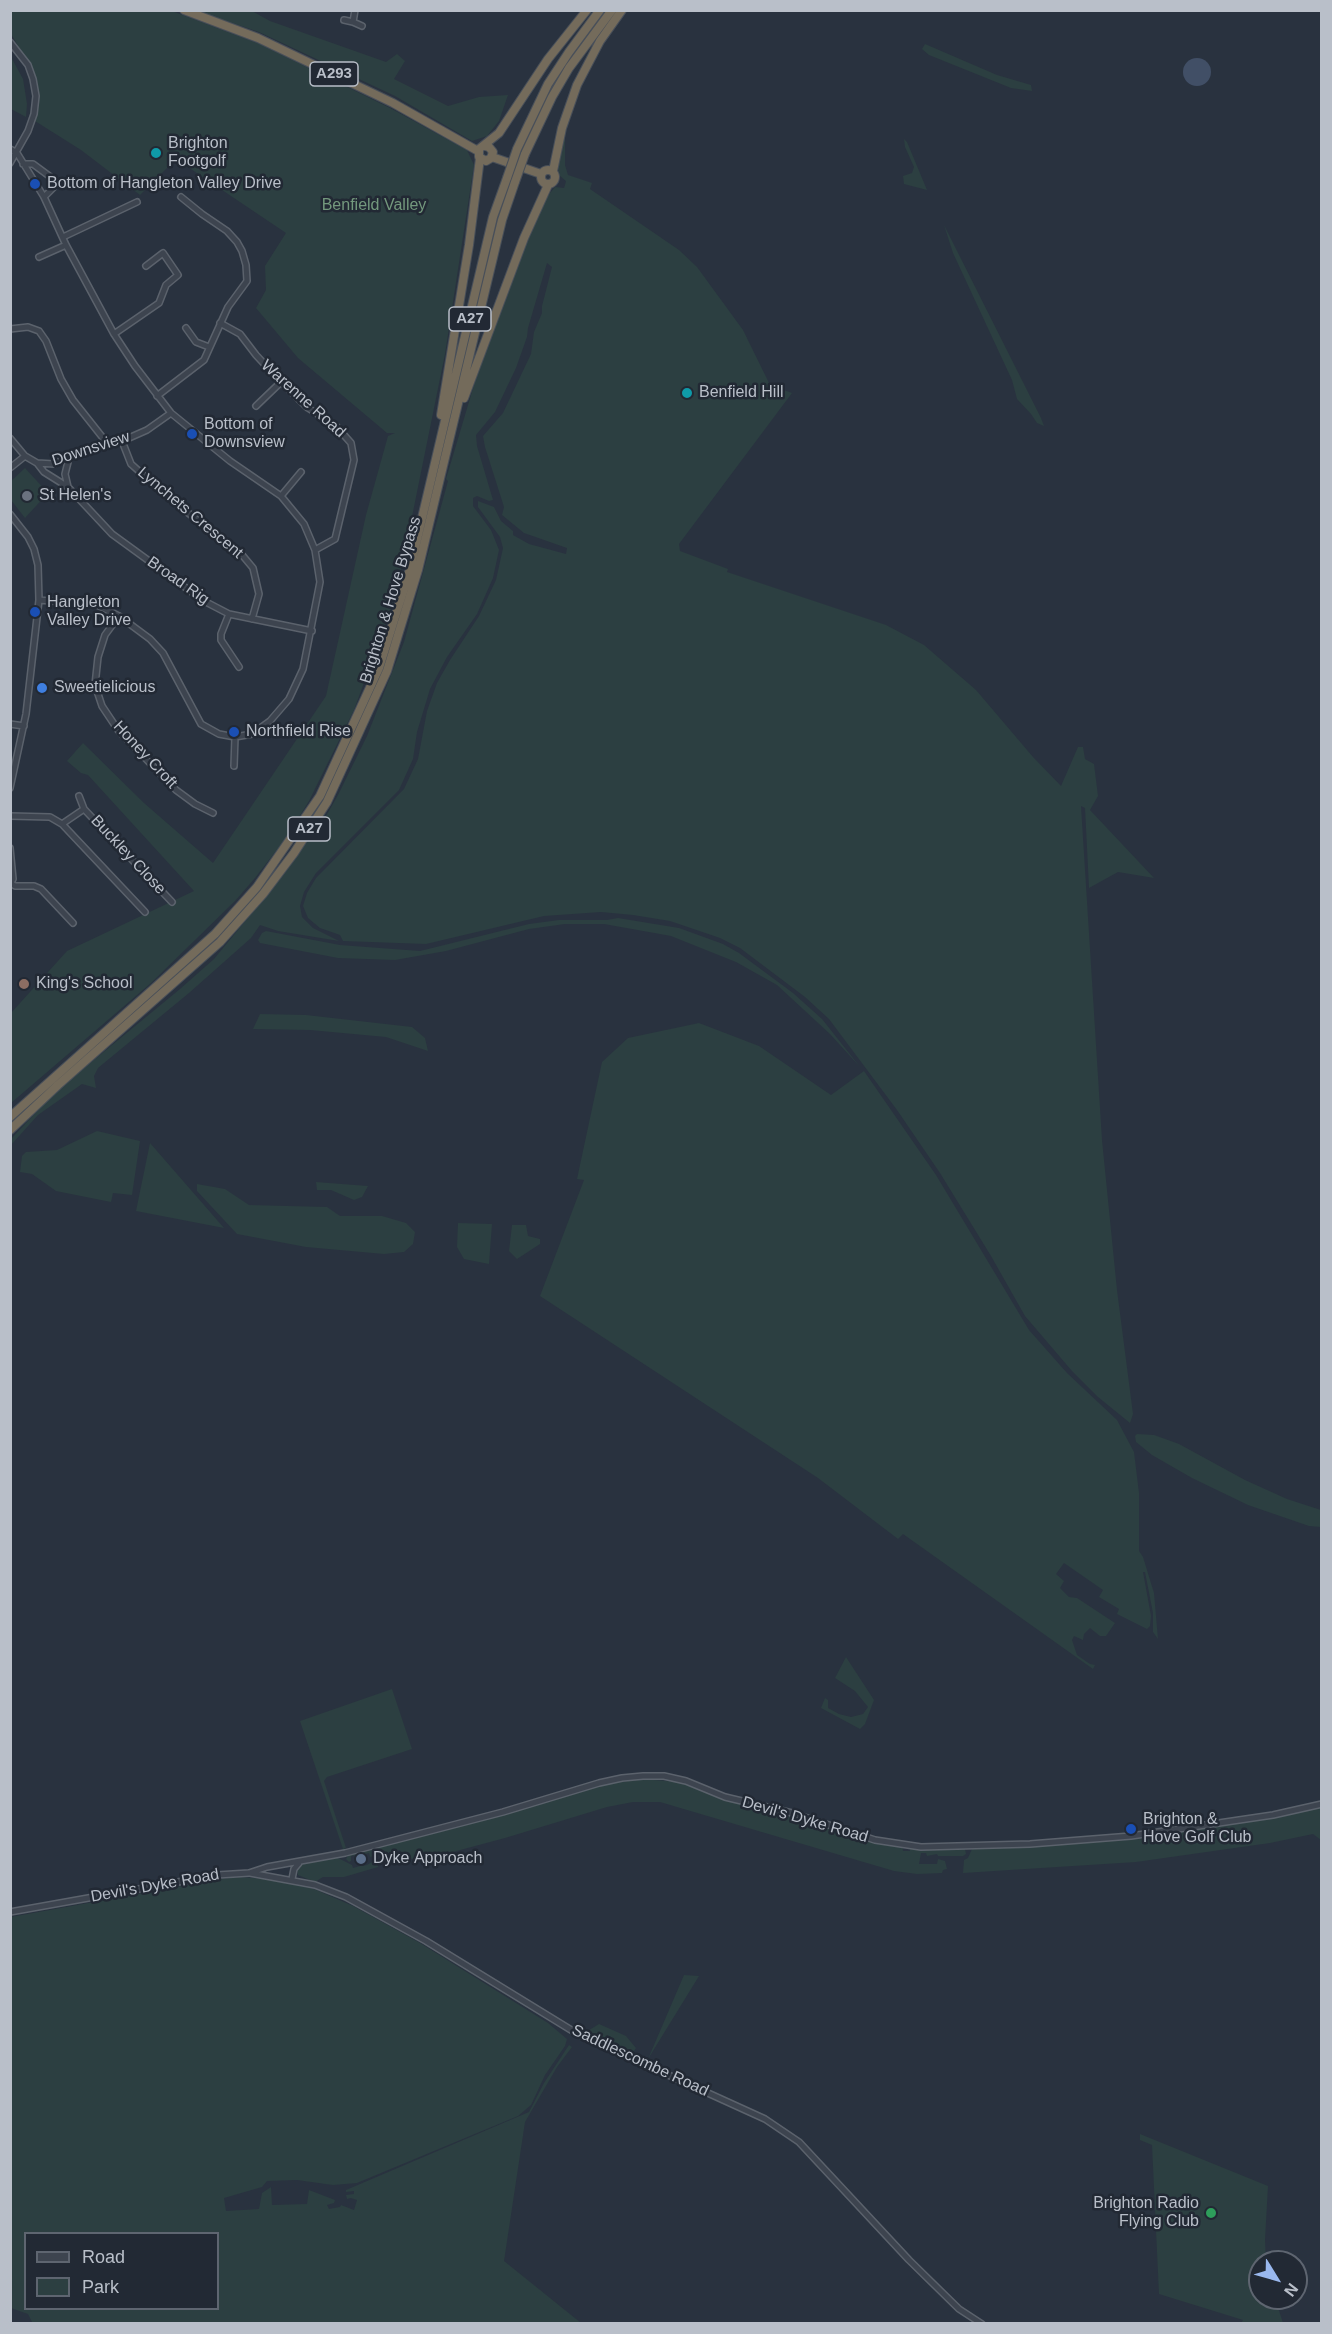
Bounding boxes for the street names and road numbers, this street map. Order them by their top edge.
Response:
road number: A293 [310,62,358,86]
road number: A27 [449,307,491,331]
street label: Warenne Road [257,356,349,442]
street label: Downsview [50,427,132,471]
street label: Lynchets Crescent [133,463,247,563]
street label: Brighton & Hove Bypass [356,514,426,686]
street label: Broad Rig [143,553,213,609]
street label: Honey Croft [109,717,181,793]
street label: Buckley Close [86,811,170,899]
road number: A27 [288,817,330,841]
street label: Devil's Dyke Road [740,1793,870,1847]
street label: Devil's Dyke Road [89,1865,221,1907]
street label: Saddlescombe Road [569,2021,711,2101]

